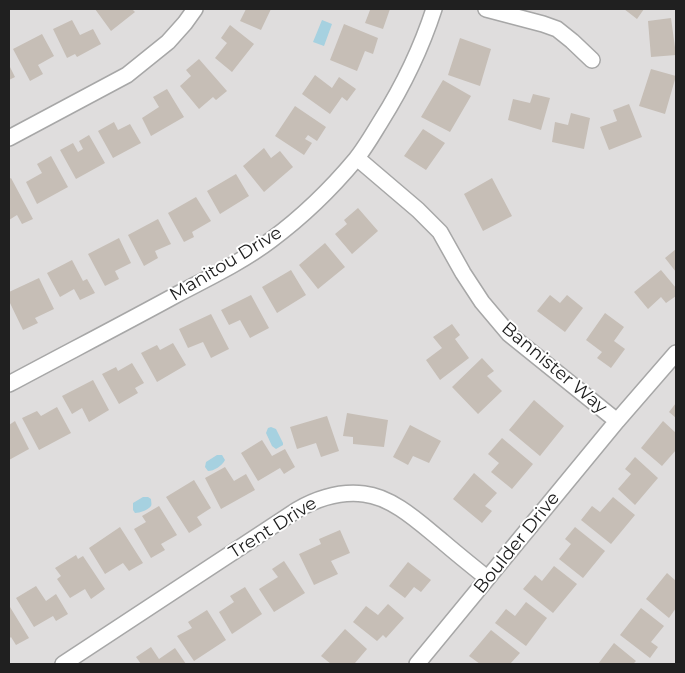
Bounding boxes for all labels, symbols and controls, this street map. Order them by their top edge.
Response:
street label: Manitou Drive [166,222,286,306]
street label: Bannister Way [497,318,611,418]
street label: Boulder Drive [470,488,564,598]
street label: Trent Drive [225,493,321,563]

